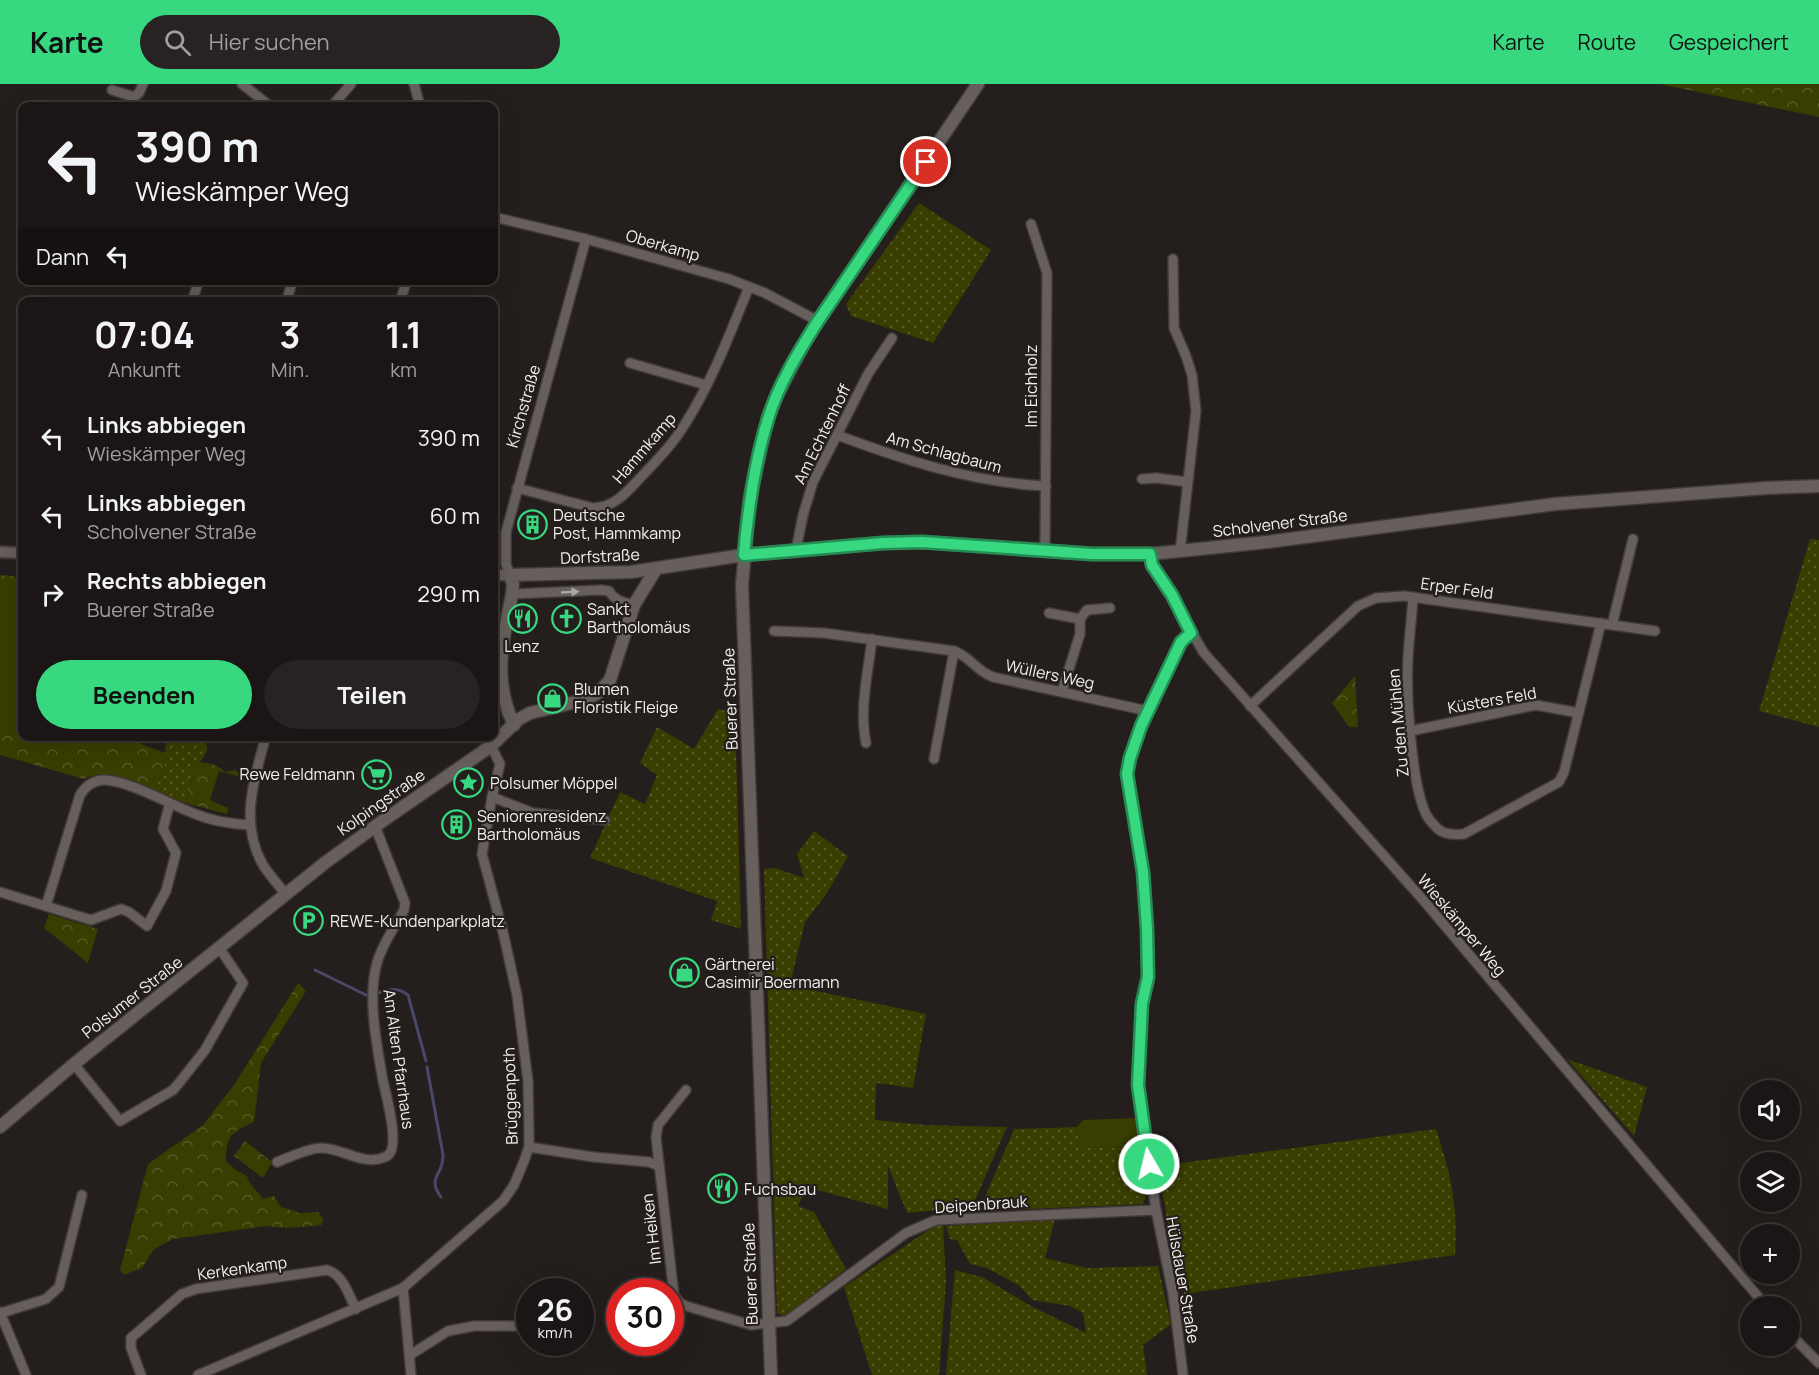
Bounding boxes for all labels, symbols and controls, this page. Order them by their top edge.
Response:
search box [140,15,560,69]
text: Karte [30,23,104,61]
icon: search [161,26,194,59]
text: Hier suchen [209,27,330,57]
text: Karte [1493,28,1545,56]
text: Route [1578,28,1636,56]
text: Gespeichert [1669,28,1789,56]
text: 390 m [135,117,259,175]
icon: left [36,126,114,204]
pin [900,136,951,187]
icon: arrive [909,145,942,178]
text: Wieskämper Weg [135,172,350,209]
street label: Oberkamp [623,224,703,266]
icon: left [101,240,134,273]
text: Dann [36,242,89,272]
text: 07:04 [94,310,195,359]
text: 3 [280,310,301,359]
text: 1.1 [385,310,422,359]
street label: Im Eichholz [1020,345,1042,427]
text: Ankunft [108,356,181,383]
text: Min. [271,356,309,383]
text: km [390,356,417,383]
street label: Kirchstraße [501,362,545,450]
street label: Am Echtenhoff [788,380,856,488]
street label: Hammkamp [607,408,681,488]
text: Links abbiegen [87,410,246,440]
icon: left [36,422,69,455]
text: 390 m [418,423,480,453]
street label: Am Schlagbaum [884,426,1004,478]
text: Wieskämper Weg [87,440,246,467]
text: Links abbiegen [87,488,246,518]
icon: left [36,500,69,533]
text: 60 m [430,501,480,531]
place label: Deutsche Post, Hammkamp [553,504,681,544]
street label: Scholvener Straße [1211,504,1349,542]
building icon: Deutsche Post, Hammkamp [516,508,548,540]
text: Scholvener Straße [87,518,257,545]
street label: Dorfstraße [560,543,640,569]
text: Rechts abbiegen [87,566,266,596]
street label: Erper Feld [1419,572,1495,604]
icon: right [36,578,69,611]
text: 290 m [417,579,480,609]
one-way arrow [561,587,580,596]
text: Buerer Straße [87,596,215,623]
place label: Sankt Bartholomäus [587,598,690,638]
restaurant icon: Lenz [506,602,538,634]
church icon: Sankt Bartholomäus [550,602,582,634]
place label: Lenz [504,635,540,657]
street label: Buerer Straße [717,648,743,750]
street label: Wüllers Weg [1003,654,1097,694]
button: Beenden [36,660,252,729]
button: Teilen [264,660,480,729]
street label: Zu den Mühlen [1382,668,1414,778]
place label: Blumen Floristik Fleige [574,678,678,718]
street label: Küsters Feld [1446,681,1538,719]
shop icon: Blumen Floristik Fleige [537,682,569,714]
supermarket icon: Rewe Feldmann [360,758,392,790]
place label: Rewe Feldmann [240,763,355,785]
street label: Kolpingstraße [333,764,429,840]
place icon: Polsumer Möppel [453,767,485,799]
place label: Polsumer Möppel [490,772,618,794]
place label: Seniorenresidenz Bartholomäus [477,805,607,845]
building icon: Seniorenresidenz Bartholomäus [440,809,472,841]
street label: Wieskämper Weg [1413,869,1511,981]
parking icon: REWE-Kundenparkplatz [293,905,325,937]
place label: REWE-Kundenparkplatz [330,910,505,932]
street label: Polsumer Straße [77,951,187,1043]
place label: Gärtnerei Casimir Boermann [705,953,840,993]
shop icon: Gärtnerei Casimir Boermann [668,957,700,989]
street label: Am Alten Pfarrhaus [378,988,420,1130]
street label: Brüggenpoth [497,1047,523,1145]
map controls [1740,1080,1800,1356]
button: sound [1740,1080,1800,1140]
position arrow [1117,1132,1181,1196]
button: layers [1740,1152,1800,1212]
restaurant icon: Fuchsbau [707,1173,739,1205]
place label: Fuchsbau [744,1178,816,1200]
street label: Deipenbrauk [934,1190,1029,1218]
street label: Im Heiken [636,1192,666,1266]
street label: Hülsdauer Straße [1161,1215,1205,1345]
street label: Buerer Straße [737,1223,763,1325]
button: + [1740,1224,1800,1284]
street label: Kerkenkamp [196,1251,288,1285]
speed limit sign: 30 [606,1278,684,1356]
text: 26 [537,1289,573,1330]
button: − [1740,1296,1800,1356]
text: km/h [538,1322,572,1343]

